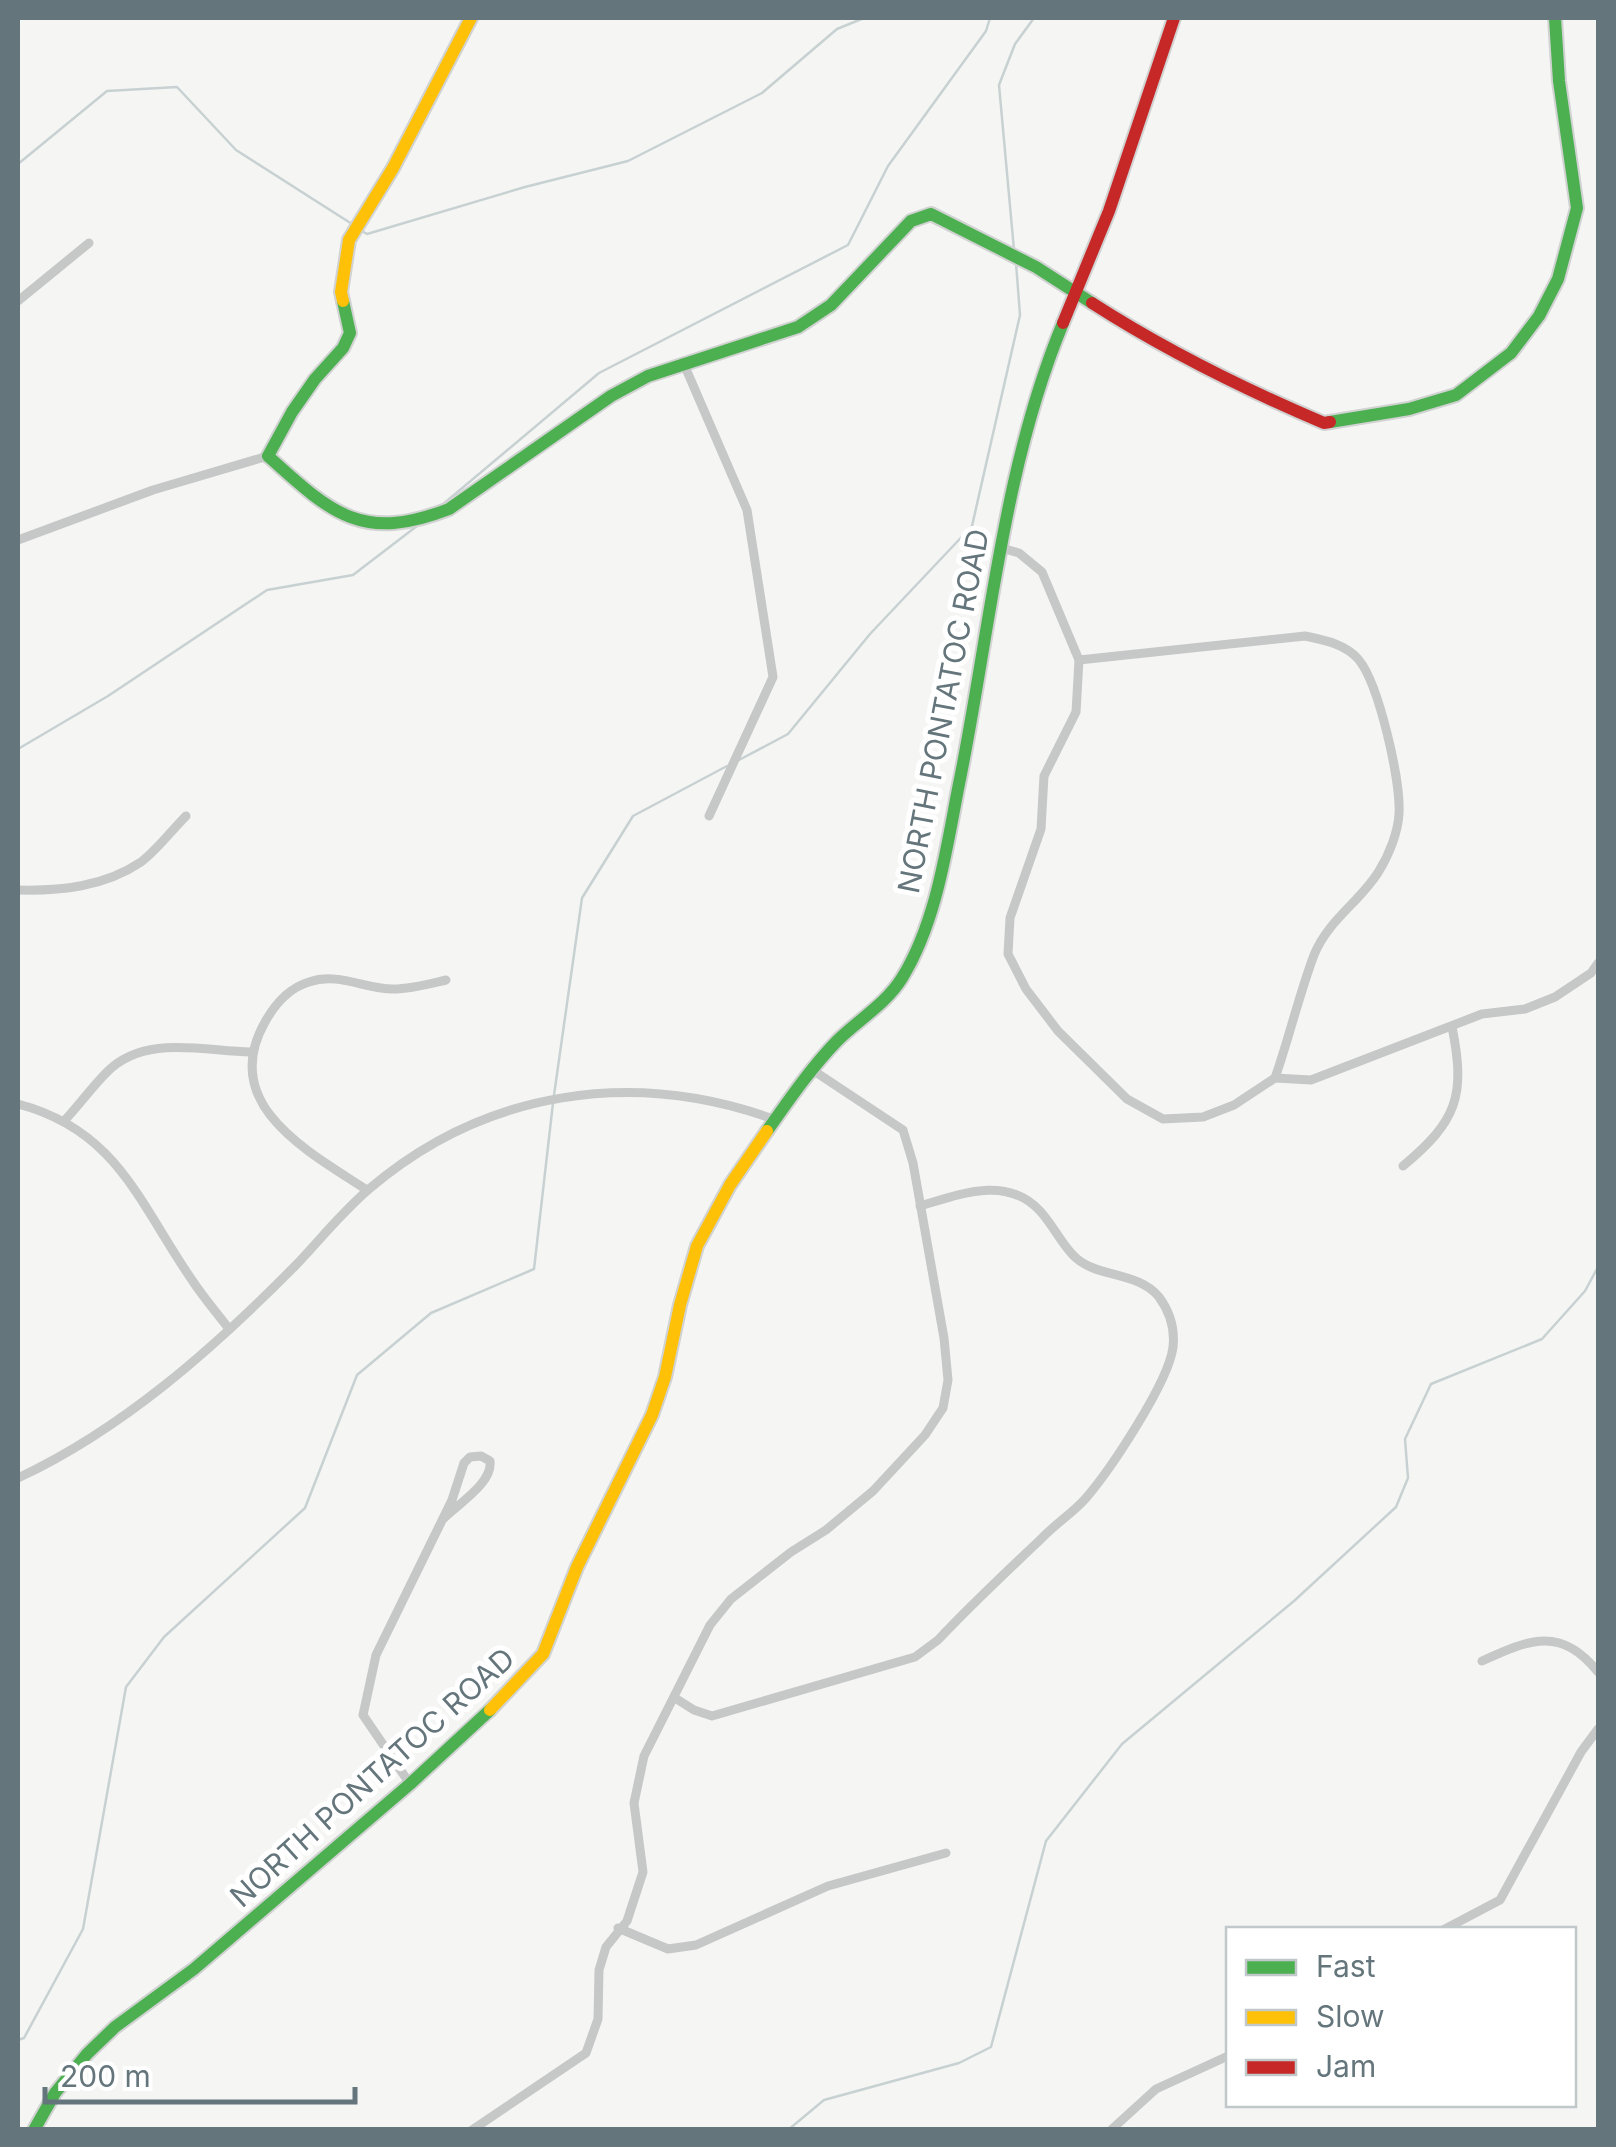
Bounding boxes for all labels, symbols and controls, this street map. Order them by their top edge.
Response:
street label: NORTH PONTATOC ROAD [890,526,996,896]
street label: NORTH PONTATOC ROAD [222,1640,522,1914]
legend [1226,1927,1576,2107]
text: Fast [1316,1948,1376,1984]
text: Slow [1316,1998,1385,2034]
scale bar [45,2042,355,2104]
text: Jam [1316,2048,1376,2084]
text: 200 m [60,2058,151,2094]

